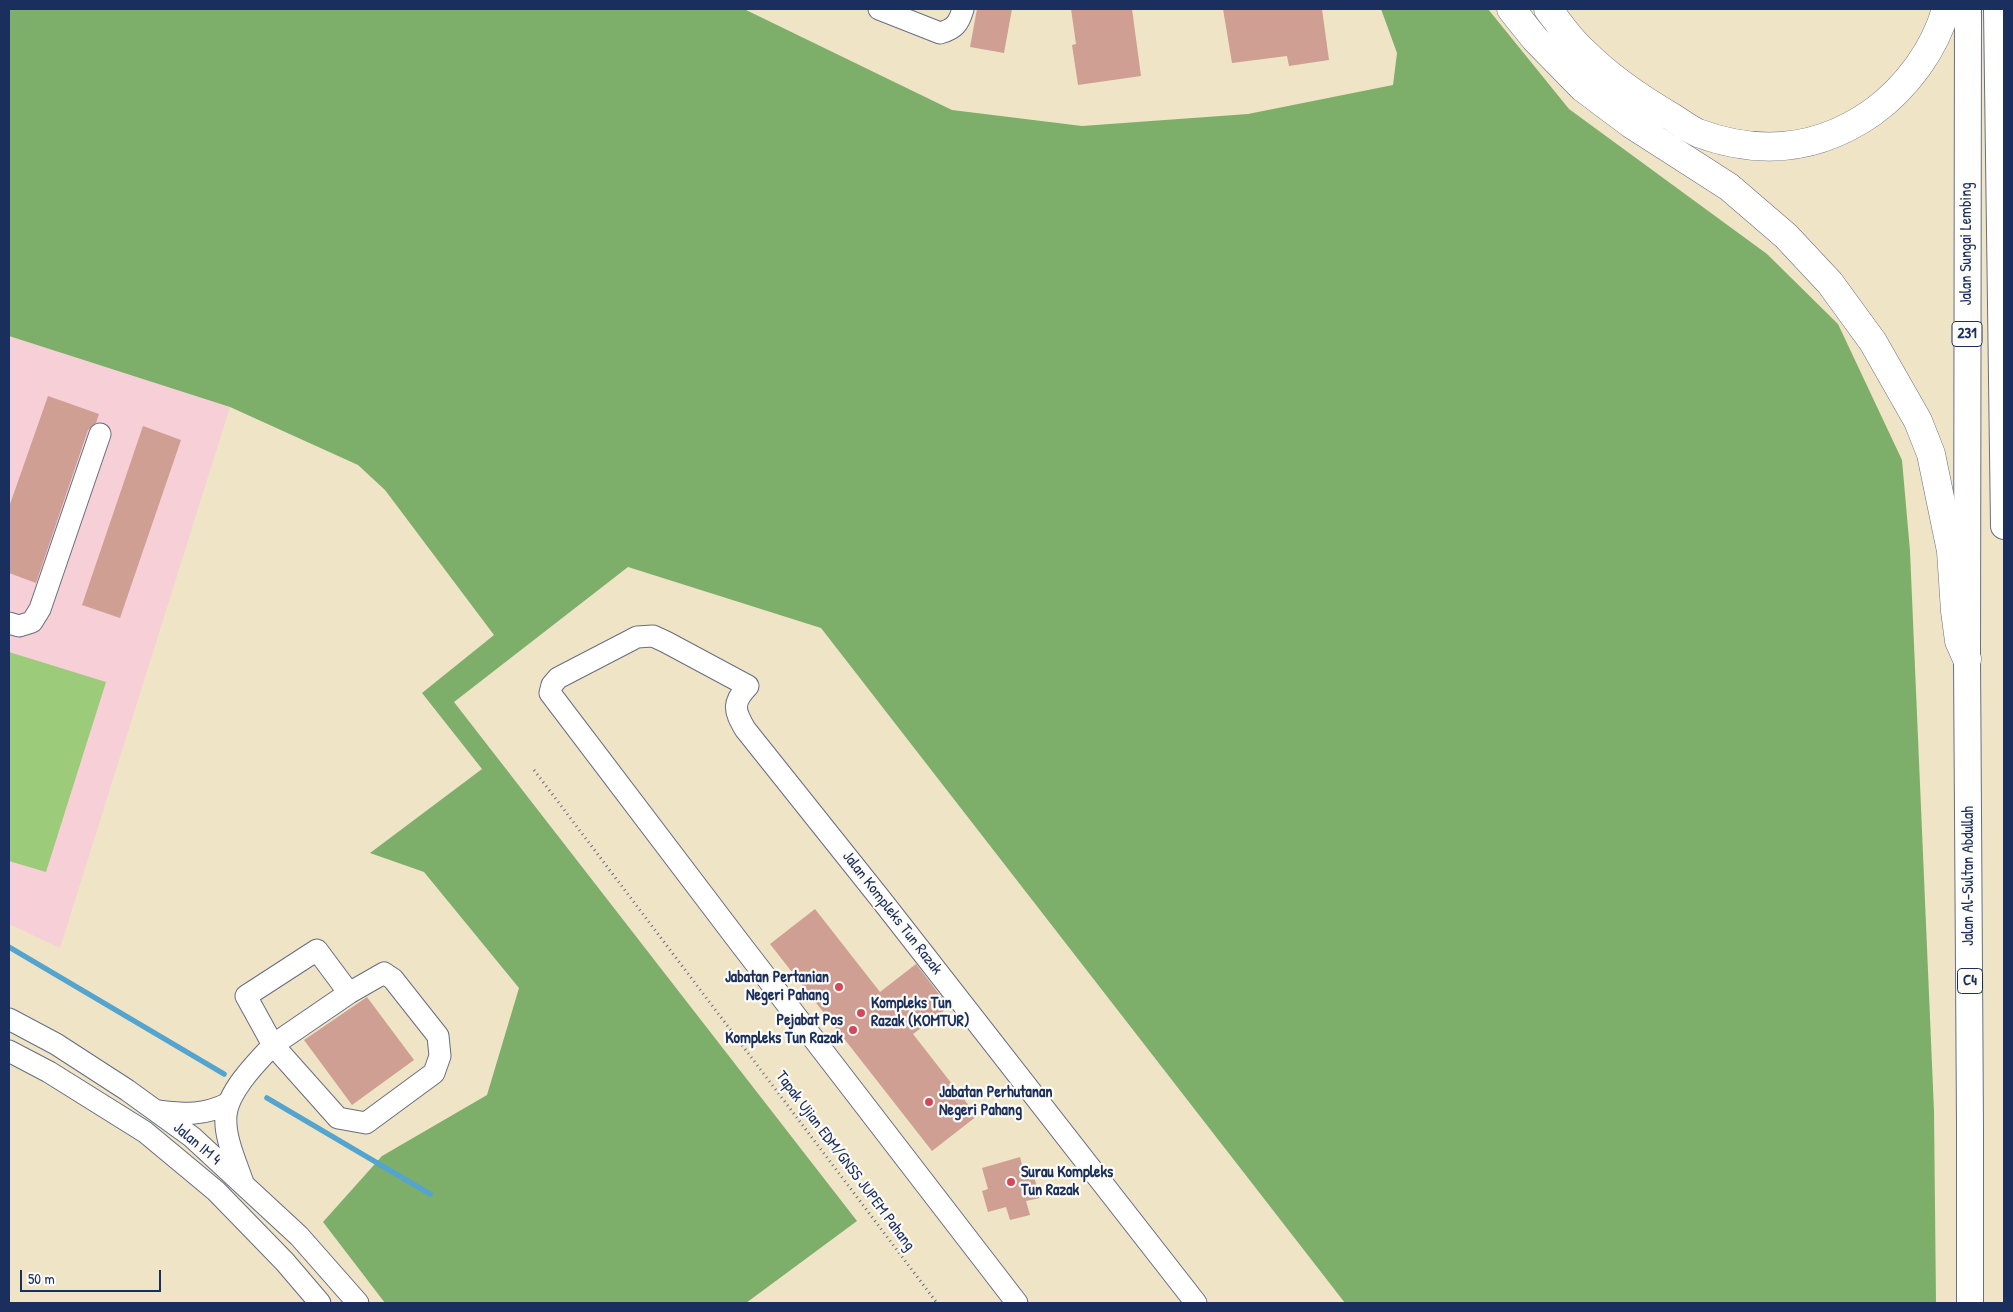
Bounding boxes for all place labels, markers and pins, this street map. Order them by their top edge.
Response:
place label: Jabatan Pertanian Negeri Pahang [725,968,829,1006]
marker: Jabatan Pertanian Negeri Pahang [833,981,845,993]
place label: Kompleks Tun Razak (KOMTUR) [871,994,969,1032]
marker: Kompleks Tun Razak (KOMTUR) [855,1007,867,1019]
place label: Pejabat Pos Kompleks Tun Razak [725,1011,843,1049]
marker: Pejabat Pos Kompleks Tun Razak [847,1024,859,1036]
place label: Jabatan Perhutanan Negeri Pahang [939,1083,1053,1121]
marker: Jabatan Perhutanan Negeri Pahang [923,1096,935,1108]
place label: Surau Kompleks Tun Razak [1021,1163,1113,1201]
marker: Surau Kompleks Tun Razak [1005,1176,1017,1188]

